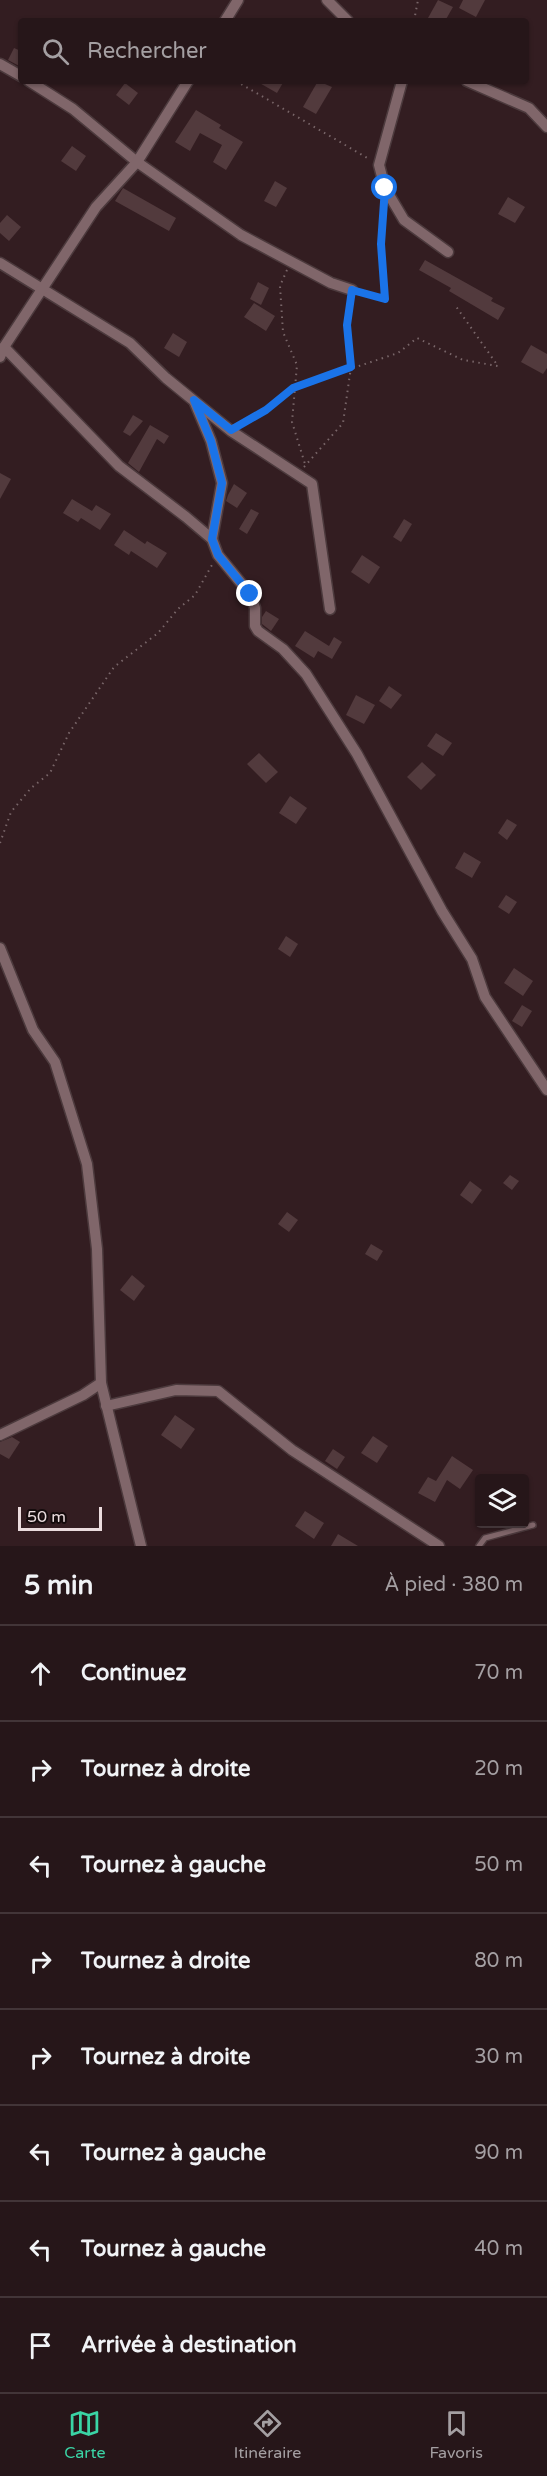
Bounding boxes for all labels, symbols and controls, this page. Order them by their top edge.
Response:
search box [18,18,529,84]
icon: search [39,35,72,68]
text: Rechercher [87,38,207,64]
route start [371,174,397,200]
route end [236,580,262,606]
map controls [475,1474,529,1528]
button: layers [475,1474,529,1528]
scale bar [18,1504,102,1532]
text: 50 m [27,1507,66,1527]
text: 5 min [24,1570,93,1601]
text: À pied · 380 m [385,1573,523,1597]
icon: ahead [24,1657,57,1690]
text: Continuez [81,1660,186,1686]
text: 70 m [474,1661,523,1685]
icon: right [24,1753,57,1786]
text: Tournez à droite [81,1756,250,1782]
text: 20 m [474,1757,523,1781]
icon: left [24,1849,57,1882]
text: Tournez à gauche [81,1852,266,1878]
text: 50 m [474,1853,523,1877]
icon: right [24,1945,57,1978]
text: Tournez à droite [81,1948,250,1974]
text: 80 m [474,1949,523,1973]
icon: right [24,2041,57,2074]
text: Tournez à droite [81,2044,250,2070]
text: 30 m [474,2045,523,2069]
icon: left [24,2137,57,2170]
text: Tournez à gauche [81,2140,266,2166]
text: 90 m [474,2141,523,2165]
icon: left [24,2233,57,2266]
text: Tournez à gauche [81,2236,266,2262]
text: 40 m [474,2237,523,2261]
icon: arrive [24,2329,57,2362]
text: Arrivée à destination [81,2332,297,2358]
tab: Carte [64,2407,105,2463]
tab: Itinéraire [234,2407,301,2463]
tab: Favoris [430,2407,483,2463]

